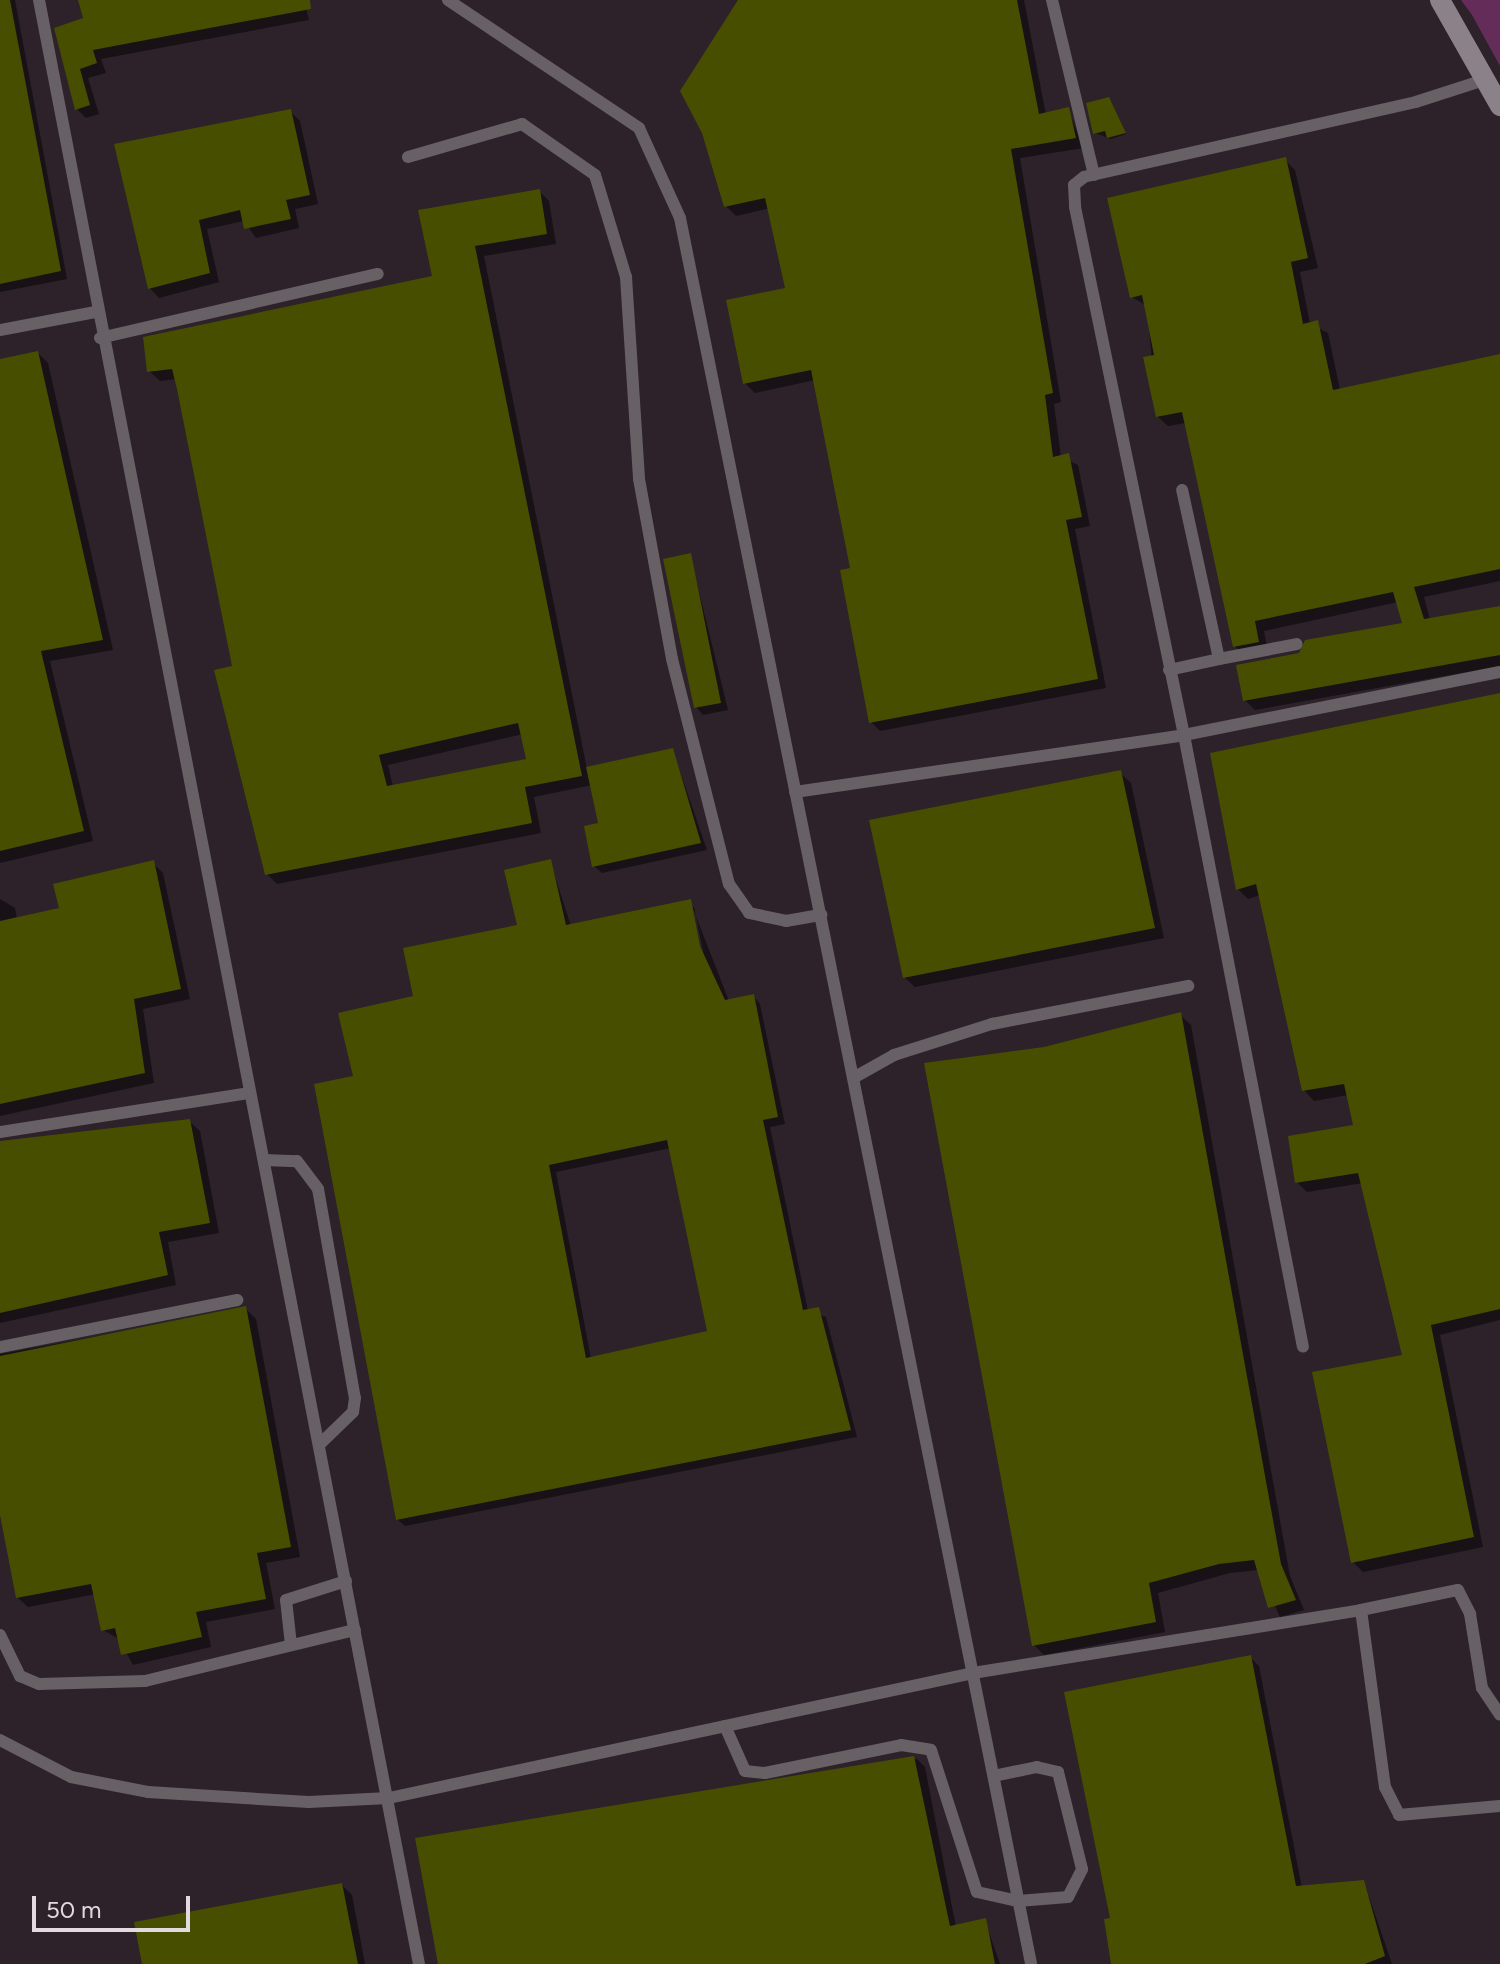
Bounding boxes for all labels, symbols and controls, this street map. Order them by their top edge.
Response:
scale bar [36,1880,194,1930]
text: 50 m [46,1895,102,1924]

